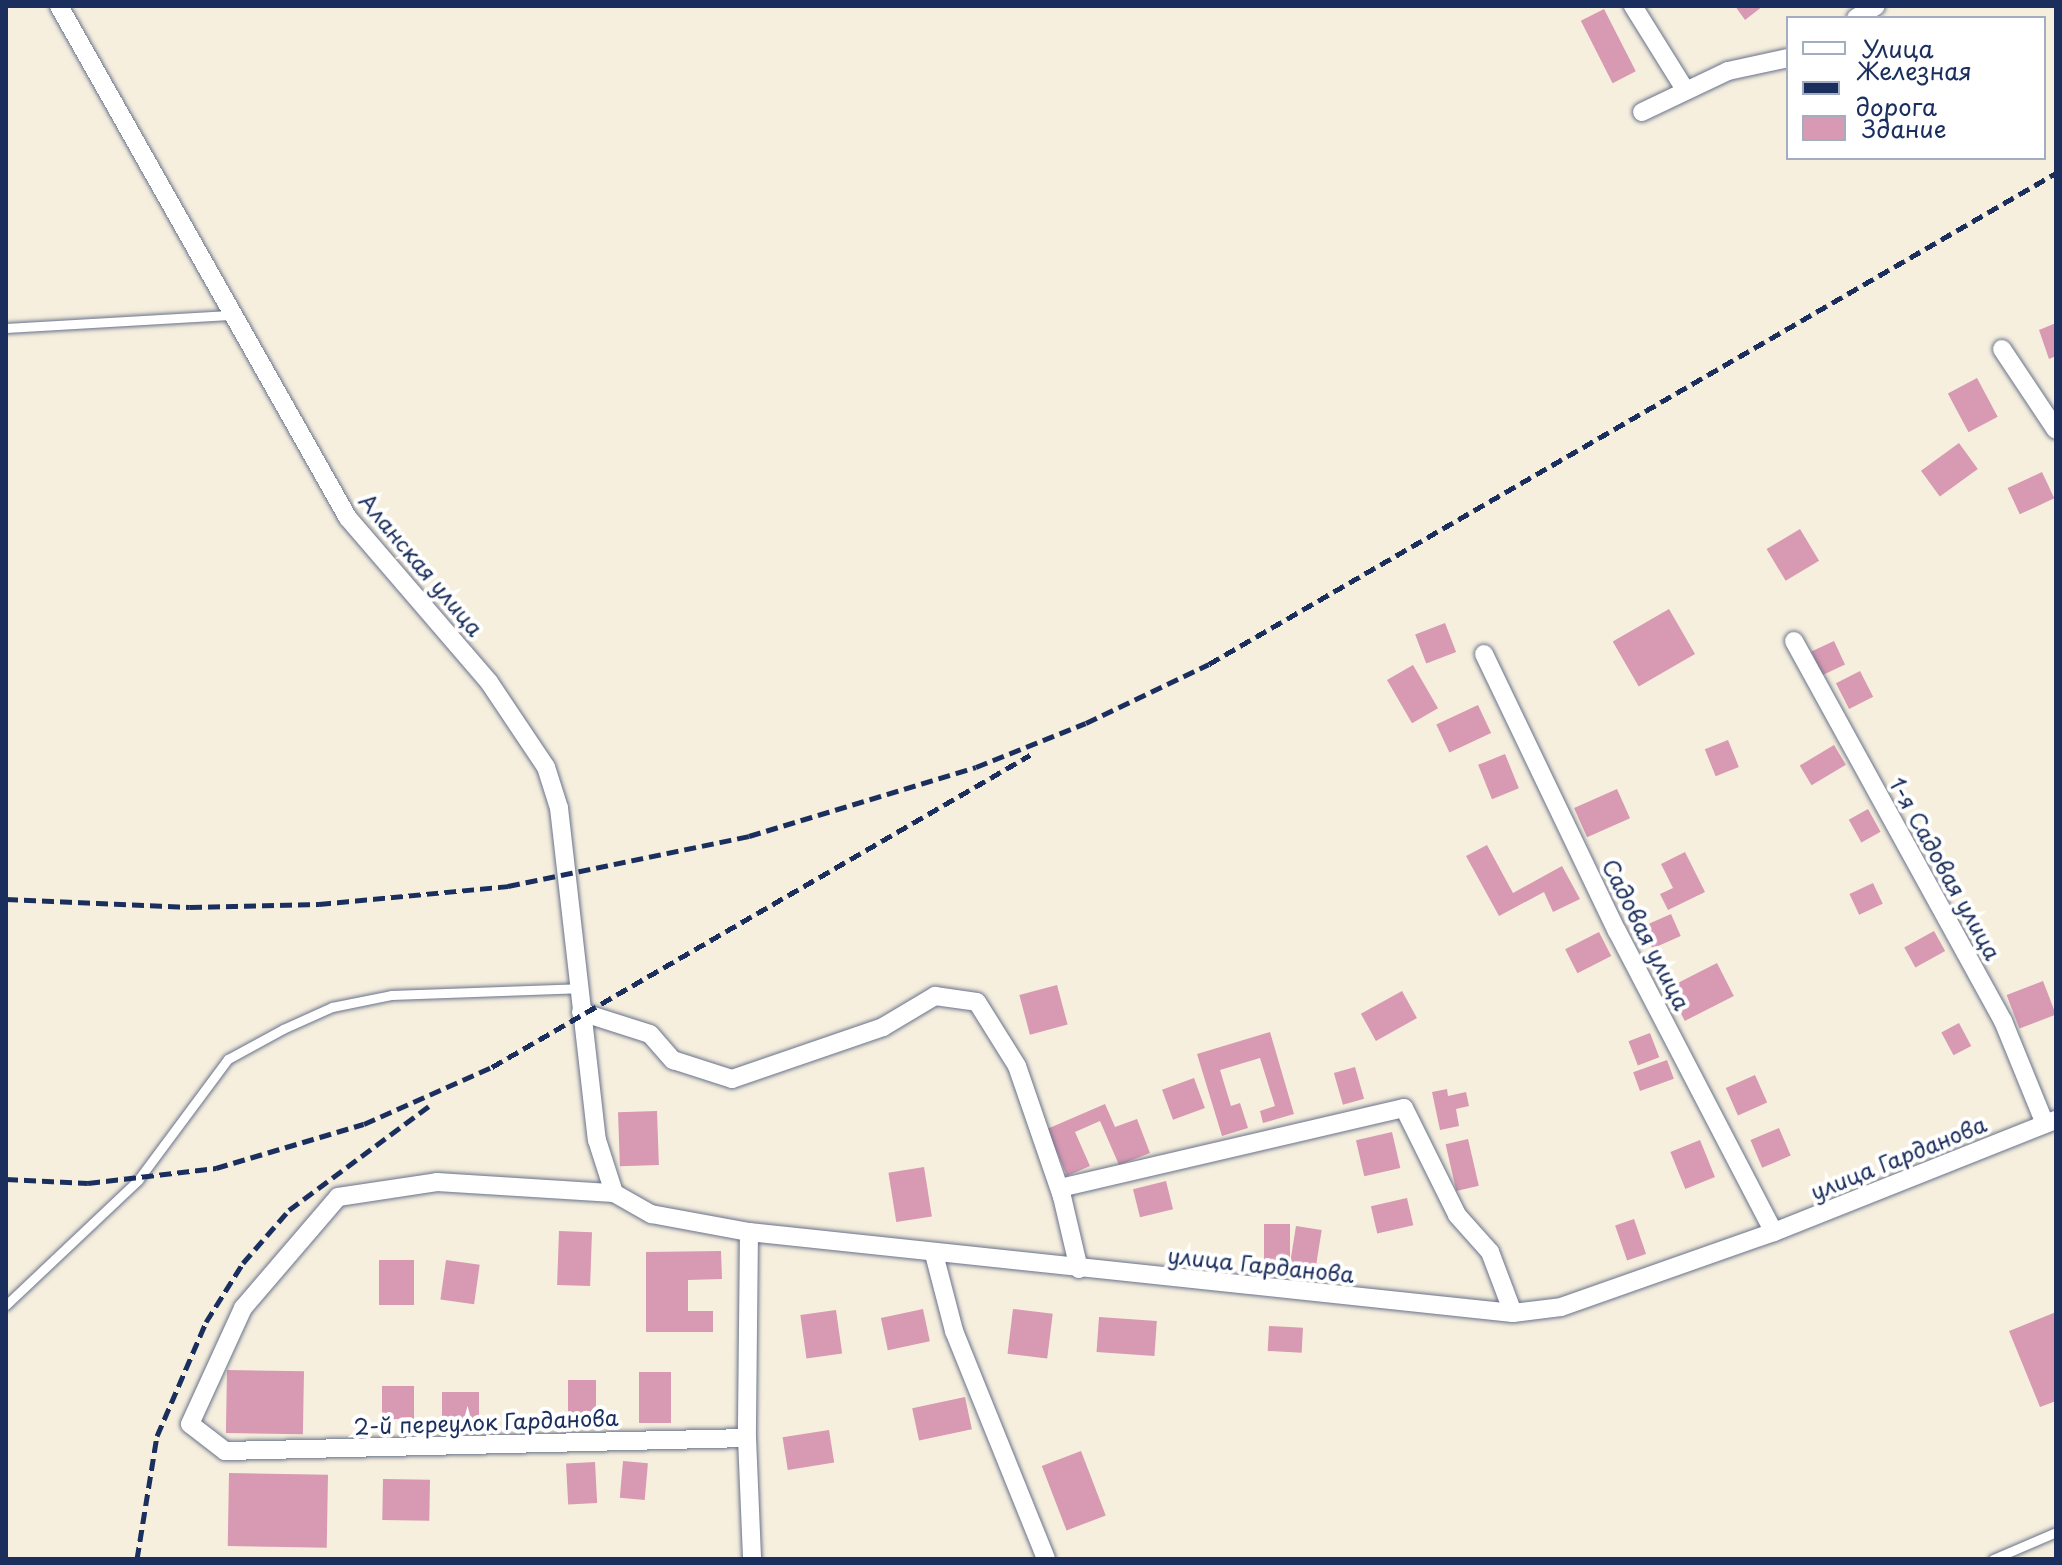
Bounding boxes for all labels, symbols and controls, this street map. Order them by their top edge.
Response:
legend [1786,16,2046,160]
text: Улица [1862,30,1934,66]
text: Железная дорога [1856,52,1972,124]
text: Здание [1862,110,1947,146]
street label: Аланская улица [354,487,490,641]
street label: 1-я Садовая улица [1885,772,2007,964]
street label: Садовая улица [1598,854,1696,1014]
street label: улица Гарданова [1806,1110,1990,1204]
street label: улица Гарданова [1166,1241,1356,1287]
street label: 2-й переулок Гарданова [353,1403,619,1439]

